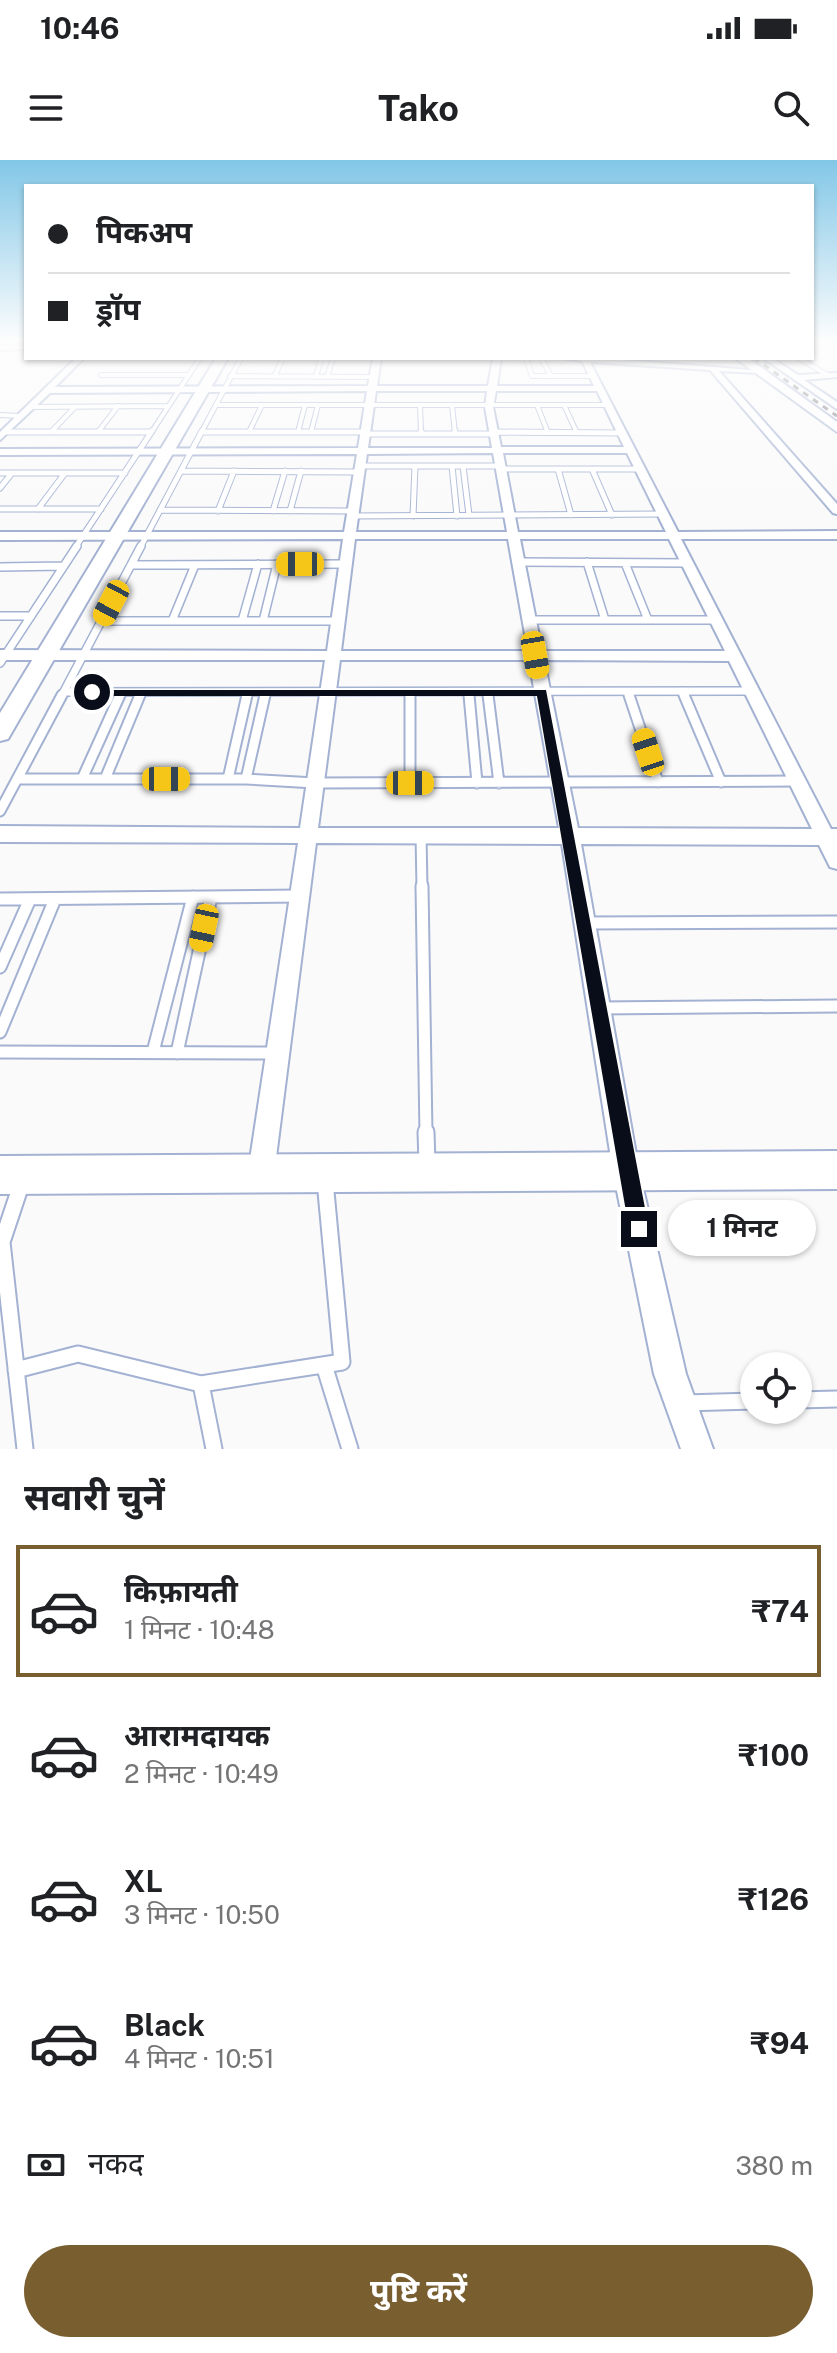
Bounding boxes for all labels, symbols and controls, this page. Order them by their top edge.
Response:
text: 10:46 [40,10,120,46]
icon: menu [24,86,68,130]
icon: search [769,86,813,130]
text: Tako [378,87,459,129]
text: पिकअप [96,214,192,250]
text: ड्रॉप [96,291,140,327]
car [276,552,324,576]
car [89,576,133,630]
car [519,629,551,681]
route start [74,674,110,710]
car [629,725,667,779]
car [142,767,190,791]
car [386,771,434,795]
car [187,902,221,954]
callout: 1 मिनट [667,1201,815,1257]
route end [621,1211,657,1247]
text: 1 मिनट [706,1212,778,1243]
map controls [740,1352,812,1424]
button: locate [740,1352,812,1424]
text: सवारी चुनें [24,1476,165,1518]
text: किफ़ायती [124,1573,238,1609]
icon: car [28,1575,100,1647]
text: ₹74 [752,1593,809,1629]
text: 1 मिनट · 10:48 [124,1614,275,1645]
text: आरामदायक [124,1717,270,1753]
icon: car [28,1719,100,1791]
text: ₹100 [738,1737,809,1773]
text: 2 मिनट · 10:49 [124,1758,279,1789]
icon: car [28,1863,100,1935]
text: XL [124,1863,163,1899]
text: ₹126 [738,1881,809,1917]
text: 3 मिनट · 10:50 [124,1899,280,1930]
icon: car [28,2007,100,2079]
text: Black [124,2007,205,2043]
text: ₹94 [750,2025,809,2061]
text: 4 मिनट · 10:51 [124,2043,275,2074]
icon: cash [24,2143,68,2187]
text: नकद [88,2145,144,2181]
text: 380 m [735,2150,813,2181]
button: पुष्टि करें [24,2245,813,2337]

